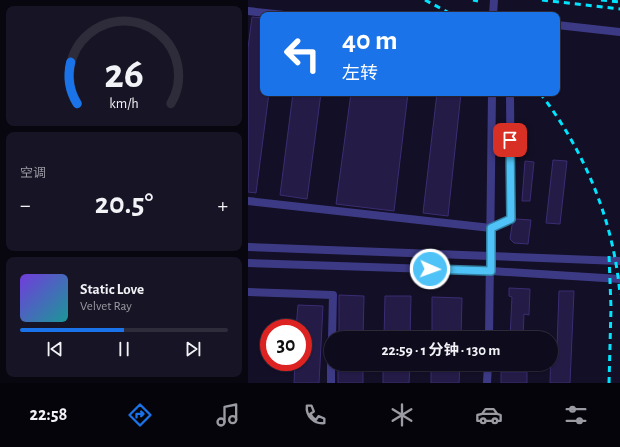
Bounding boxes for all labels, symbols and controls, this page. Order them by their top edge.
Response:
text: 40 m [342,27,398,55]
icon: left [276,28,328,80]
text: 26 [104,54,144,95]
text: 左转 [342,65,378,83]
text: km/h [109,96,139,110]
pin [493,123,527,157]
icon: arrive [499,129,521,151]
text: 空调 [20,167,46,180]
text: 20.5° [95,189,153,219]
text: − [20,194,31,216]
text: + [217,194,228,216]
position arrow [409,248,451,290]
text: Static Love [80,282,144,297]
text: Velvet Ray [80,300,132,313]
speed limit sign: 30 [260,319,312,371]
icon: previous [44,338,66,360]
icon: pause [113,338,135,360]
icon: next [182,338,204,360]
text: 22:59 · 1 分钟 · 130 m [382,343,500,358]
icon: directions [126,401,154,429]
icon: music [214,401,242,429]
icon: phone [301,401,329,429]
icon: climate [388,401,416,429]
icon: car [475,401,503,429]
icon: filters [562,401,590,429]
text: 22:58 [30,406,67,424]

